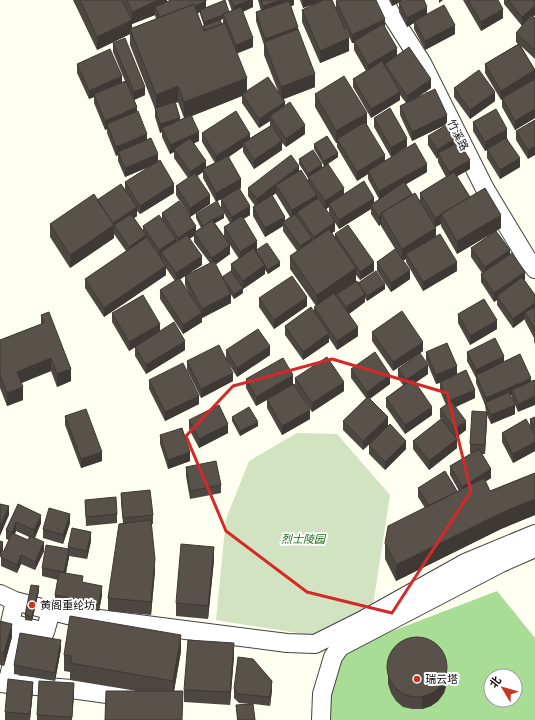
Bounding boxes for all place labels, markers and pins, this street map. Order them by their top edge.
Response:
place label: 黄阁重纶坊 [40,597,95,612]
marker: 黄阁重纶坊 [27,600,37,610]
place label: 瑞云塔 [425,671,458,686]
marker: 瑞云塔 [412,674,422,684]

